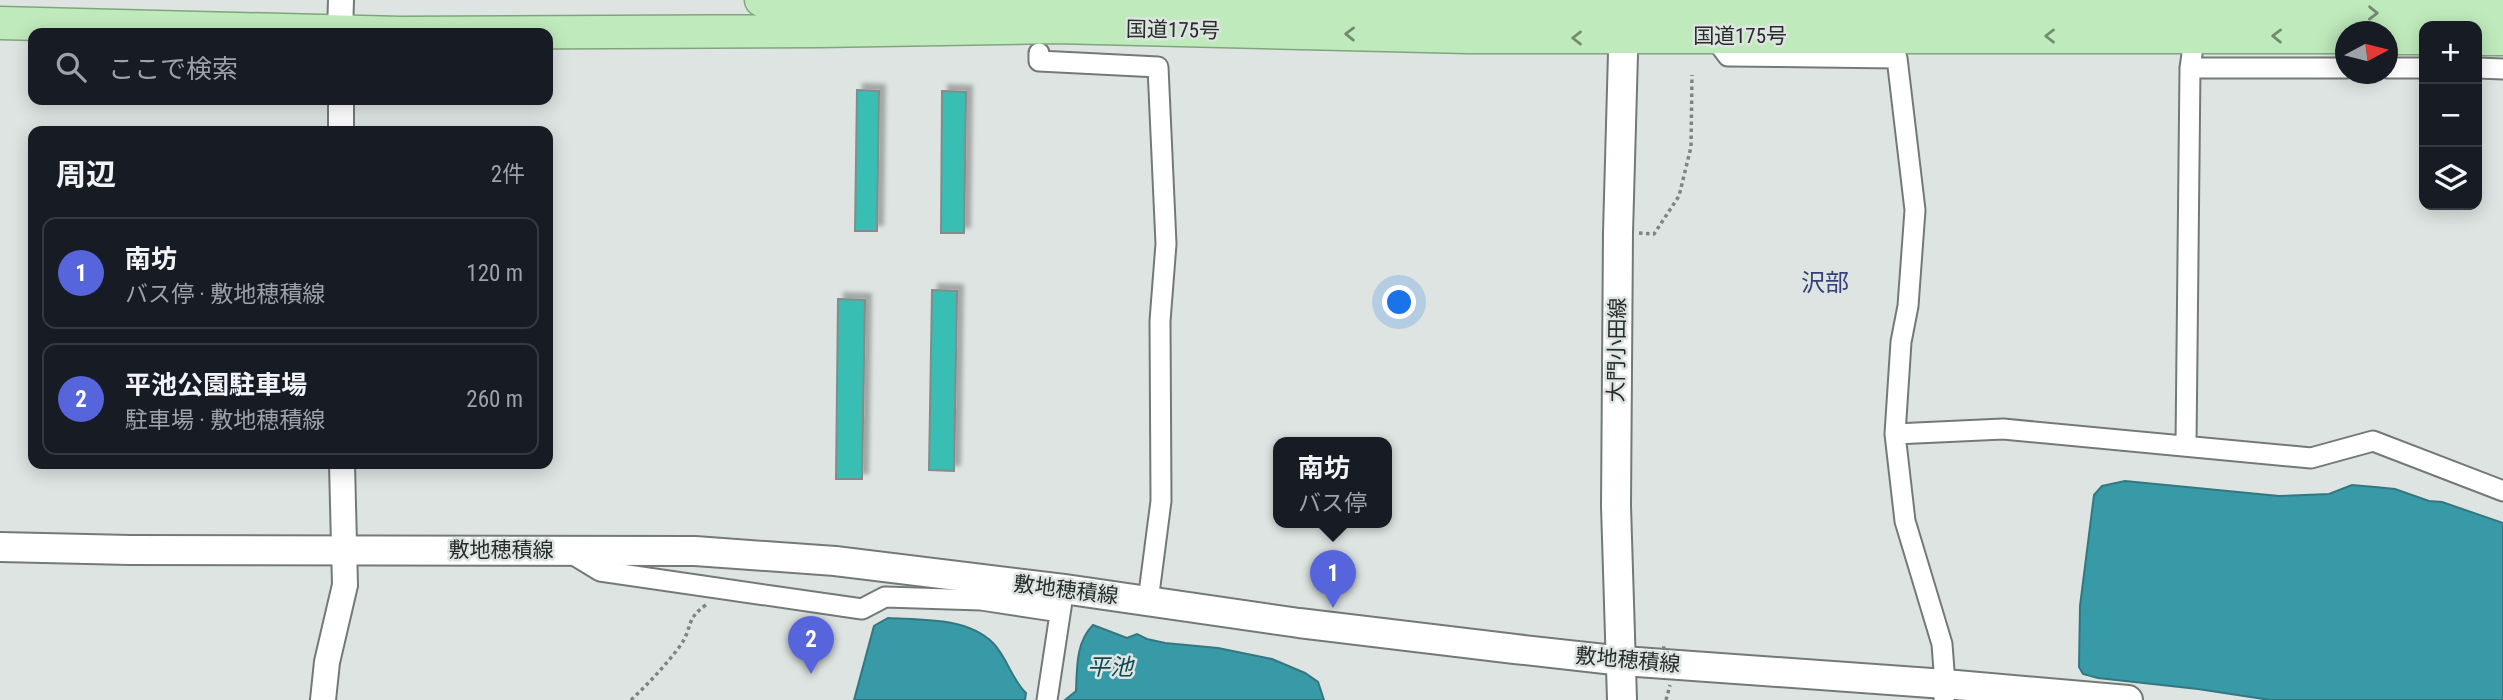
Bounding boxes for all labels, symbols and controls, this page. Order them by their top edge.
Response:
one-way arrow [2367,5,2378,20]
street label: 国道175号 [1126,17,1220,43]
north arrow [2335,21,2398,84]
map controls [2419,21,2482,210]
button: + [2419,21,2482,84]
street label: 国道175号 [1693,24,1787,48]
one-way arrow [1344,27,1355,42]
search box [28,28,553,105]
one-way arrow [2044,28,2055,44]
one-way arrow [2272,29,2283,44]
one-way arrow [1572,30,1582,46]
icon: search [52,48,90,86]
text: ここで検索 [108,54,238,84]
button: − [2419,84,2482,147]
button: layers [2419,147,2482,210]
text: 周辺 [56,157,116,192]
text: 2件 [491,161,525,188]
text: 南坊 [125,244,177,274]
text: 1 [75,260,87,287]
text: 120 m [466,260,523,287]
district label: 沢部 [1801,269,1849,297]
text: バス停 · 敷地穂積線 [125,281,325,308]
your location [1382,285,1416,319]
street label: 大門小田線 [1604,297,1630,403]
text: 平池公園駐車場 [125,370,307,400]
text: 2 [75,386,87,413]
text: 260 m [466,386,523,413]
text: 駐車場 · 敷地穂積線 [125,407,325,434]
popup [1273,437,1392,528]
text: 南坊 [1298,453,1350,483]
text: バス停 [1298,490,1367,517]
street label: 敷地穂積線 [449,538,554,562]
pin: 1 [1310,550,1356,608]
street label: 敷地穂積線 [1012,572,1120,608]
pin: 2 [788,616,834,674]
street label: 敷地穂積線 [1575,643,1681,677]
water label: 平池 [1087,654,1135,681]

